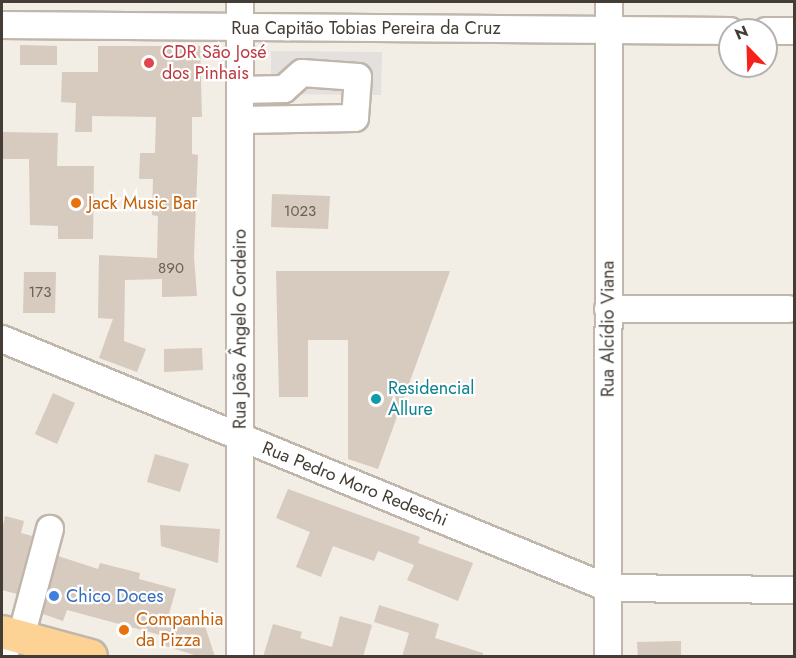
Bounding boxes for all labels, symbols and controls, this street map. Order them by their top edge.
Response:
street label: Rua Capitão Tobias Pereira da Cruz [231,17,501,39]
north arrow [718,18,778,78]
text: N [731,20,752,46]
place label: CDR São José dos Pinhais [162,42,267,84]
marker: CDR São José dos Pinhais [140,54,158,72]
place label: Jack Music Bar [88,192,198,214]
marker: Jack Music Bar [69,196,83,210]
house number: 1023 [284,203,316,221]
street label: Rua João Ângelo Cordeiro [229,229,251,429]
house number: 890 [158,260,184,278]
street label: Rua Alcídio Viana [597,261,619,397]
house number: 173 [29,284,51,302]
place label: Residencial Allure [388,378,474,420]
marker: Residencial Allure [369,392,383,406]
street label: Rua Pedro Moro Redeschi [259,437,451,531]
place label: Chico Doces [66,585,163,607]
marker: Chico Doces [47,589,61,603]
place label: Companhia da Pizza [136,609,223,652]
marker: Companhia da Pizza [117,623,131,637]

